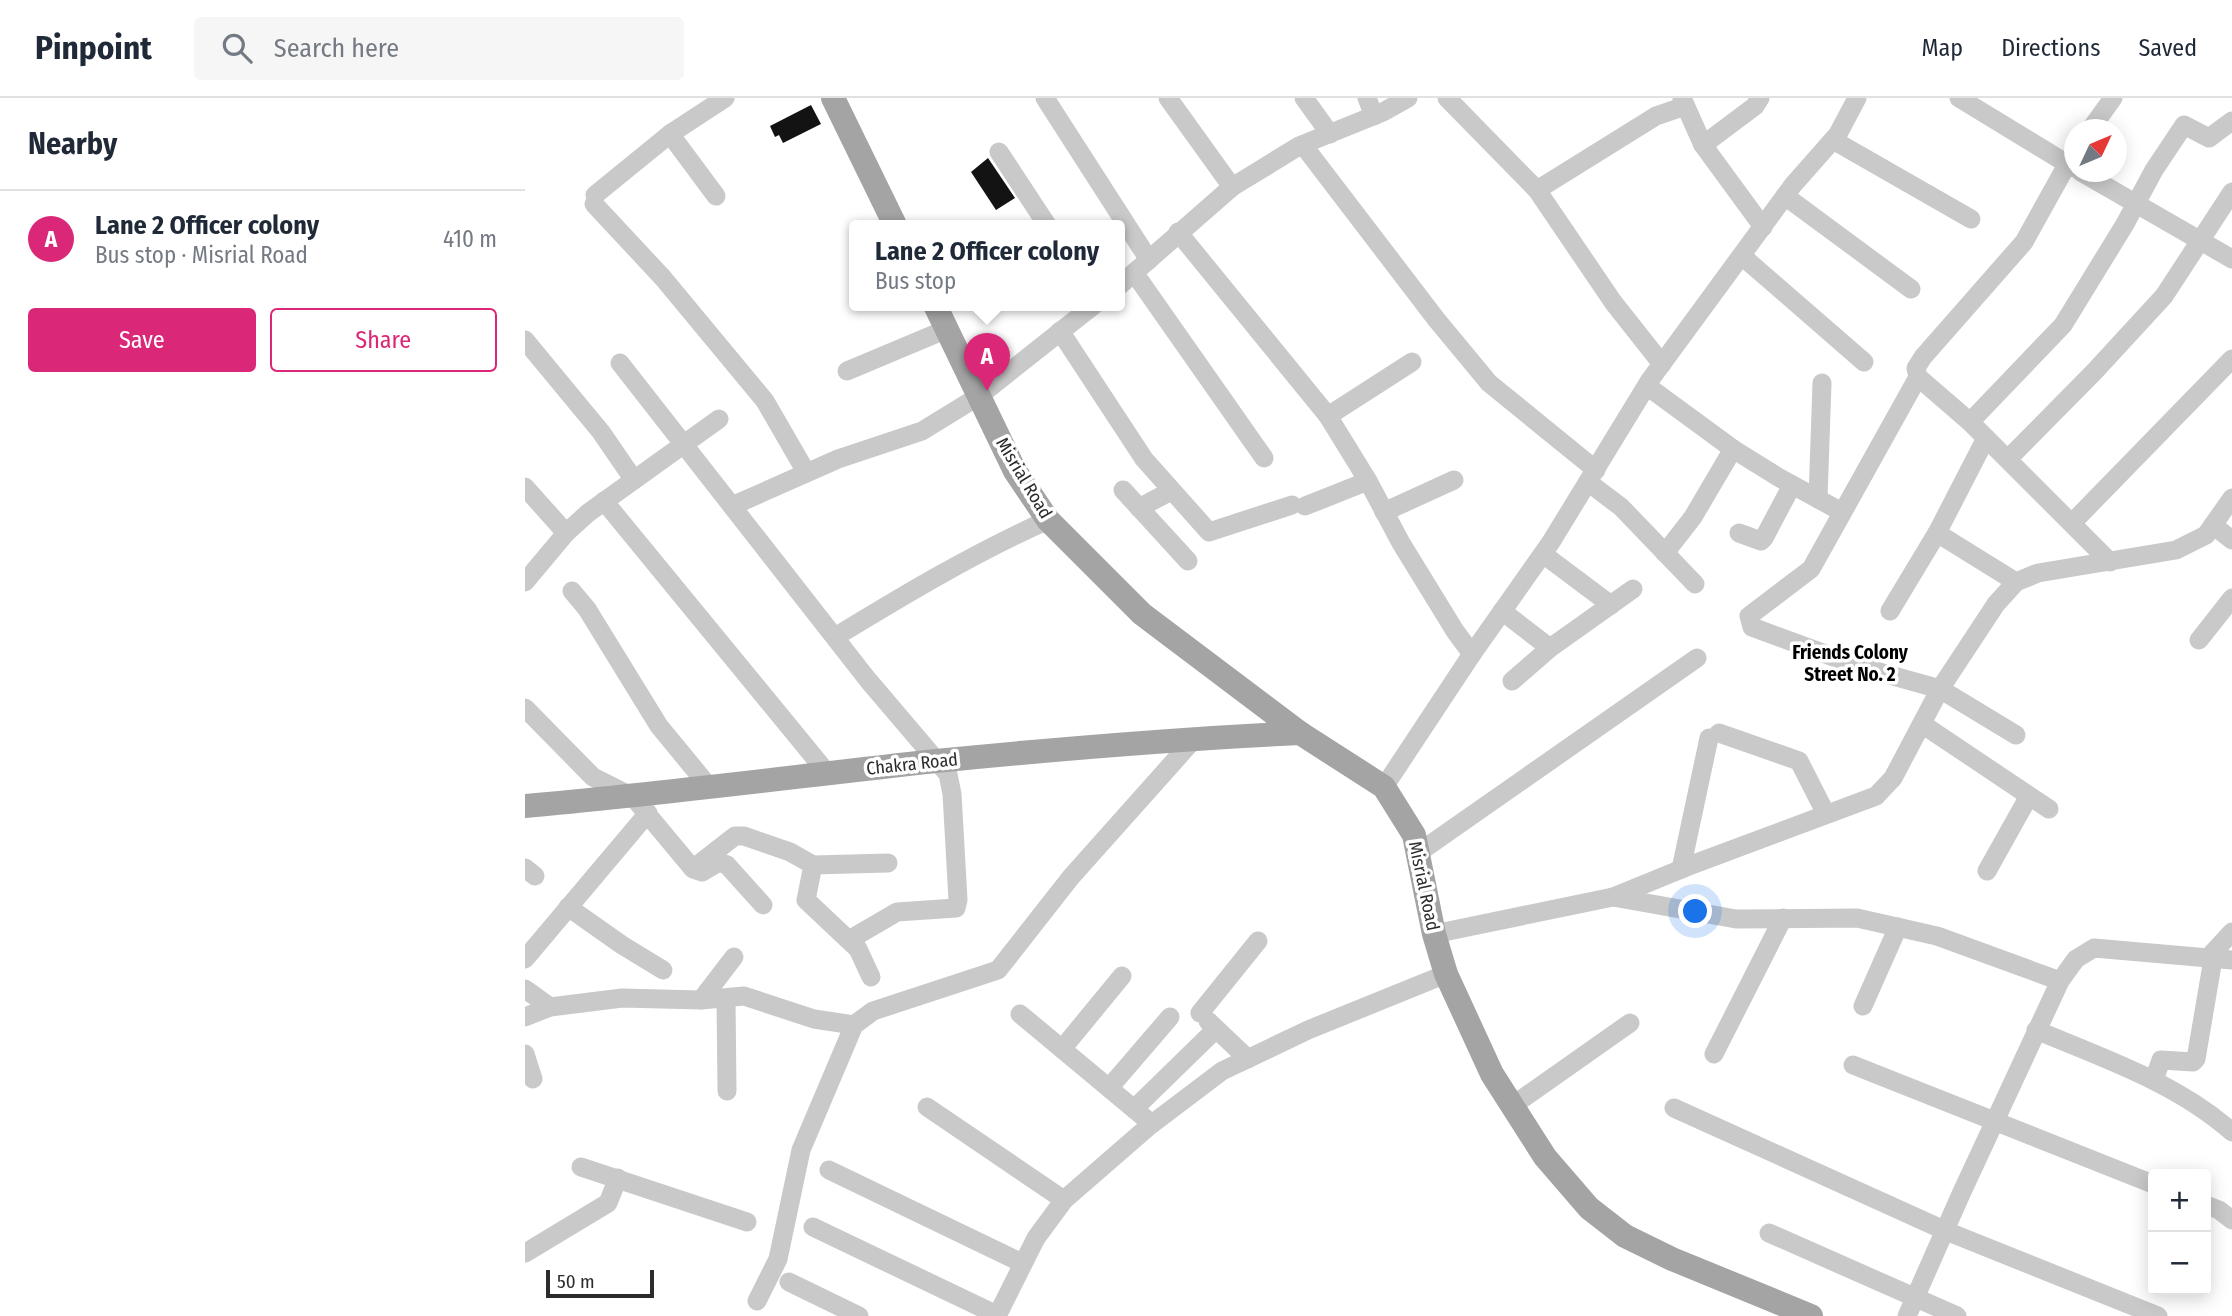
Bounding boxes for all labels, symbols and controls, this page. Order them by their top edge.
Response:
search box [194,17,684,80]
text: Pinpoint [35,28,152,68]
icon: search [218,29,256,67]
text: Search here [274,33,399,64]
text: Map [1922,34,1963,62]
text: Directions [2001,34,2100,62]
text: Saved [2138,34,2197,62]
north arrow [2064,119,2127,182]
text: Nearby [28,126,117,162]
text: Lane 2 Officer colony [95,210,319,241]
popup [849,220,1125,311]
text: A [45,225,57,253]
text: 410 m [443,225,497,253]
text: Lane 2 Officer colony [875,236,1099,267]
text: Bus stop · Misrial Road [95,241,308,269]
text: Bus stop [875,267,956,295]
button: Save [28,308,256,372]
button: Share [270,308,497,372]
pin: A [964,333,1010,391]
street label: Misrial Road [991,433,1057,523]
district label: Friends Colony Street No. 2 [1792,641,1909,686]
street label: Chakra Road [865,748,959,780]
street label: Misrial Road [1404,839,1444,933]
your location [1678,894,1712,928]
map controls [2148,1169,2211,1295]
button: + [2148,1169,2211,1232]
button: − [2148,1232,2211,1295]
scale bar [546,1267,655,1299]
text: 50 m [557,1270,595,1293]

